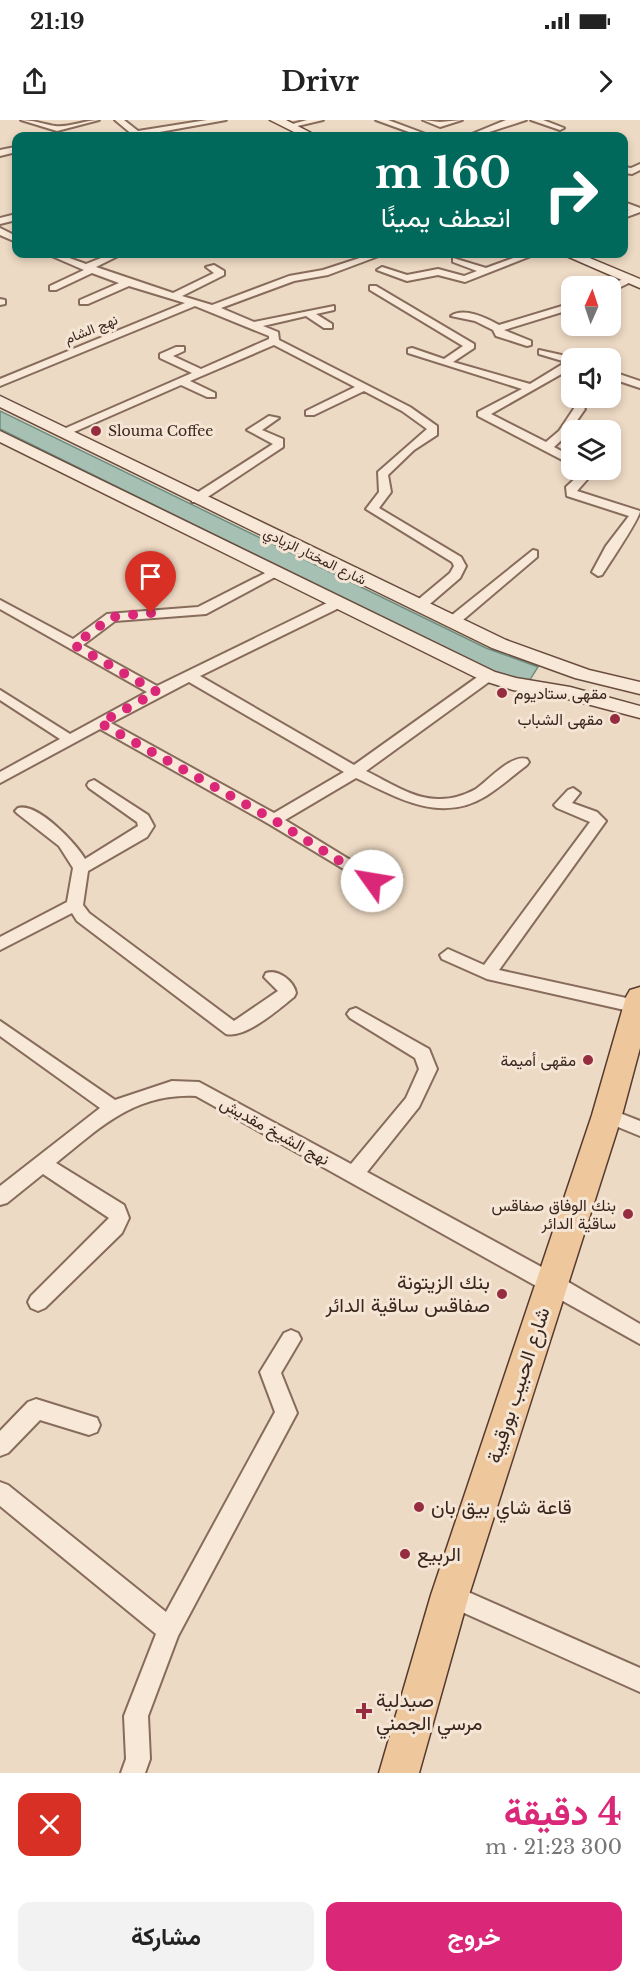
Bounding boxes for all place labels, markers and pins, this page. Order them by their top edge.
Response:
place label: Slouma Coffee [108,422,213,440]
marker: Slouma Coffee [89,424,103,438]
pin [125,551,176,613]
place label: مقهى ستاديوم [514,683,607,704]
marker: مقهى ستاديوم [495,686,509,700]
place label: مقهى الشباب [517,709,603,730]
marker: مقهى الشباب [608,712,622,726]
place label: مقهى أميمة [500,1050,576,1071]
marker: مقهى أميمة [581,1053,595,1067]
place label: بنك الوفاق صفاقس ساقية الدائر [492,1195,616,1234]
marker: بنك الوفاق صفاقس ساقية الدائر [621,1207,635,1221]
place label: بنك الزيتونة صفاقس ساقية الدائر [324,1270,490,1318]
marker: بنك الزيتونة صفاقس ساقية الدائر [495,1287,509,1301]
place label: قاعة شاي بيق بان [431,1495,572,1524]
marker: قاعة شاي بيق بان [412,1500,426,1514]
place label: الربيع [417,1542,461,1568]
marker: الربيع [398,1547,412,1561]
place label: صيدلية مرسي الجمني [376,1688,483,1740]
marker: صيدلية مرسي الجمني [357,1704,371,1718]

